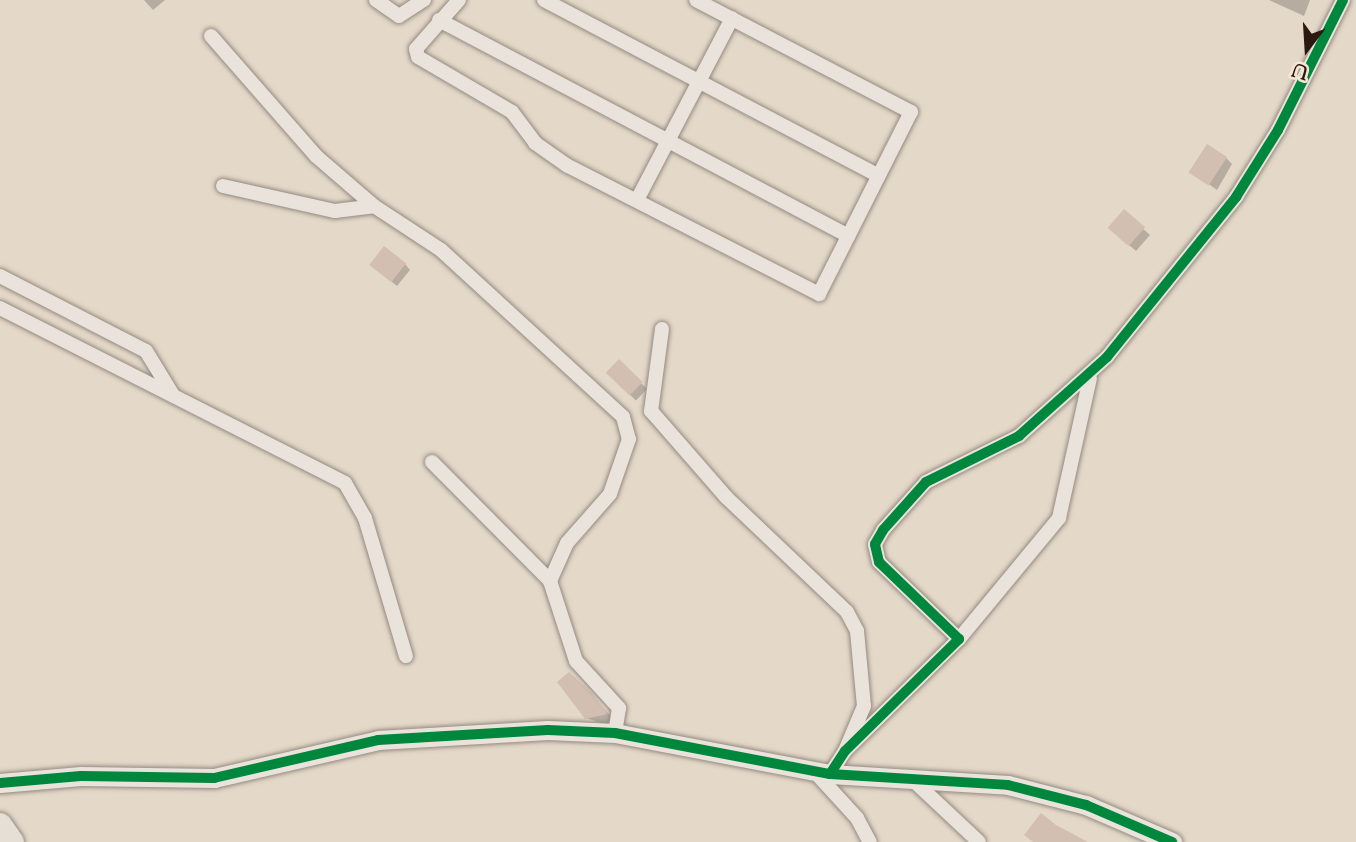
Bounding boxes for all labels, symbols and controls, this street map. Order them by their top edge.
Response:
north arrow [1272,14,1342,84]
text: U [1289,54,1312,85]

